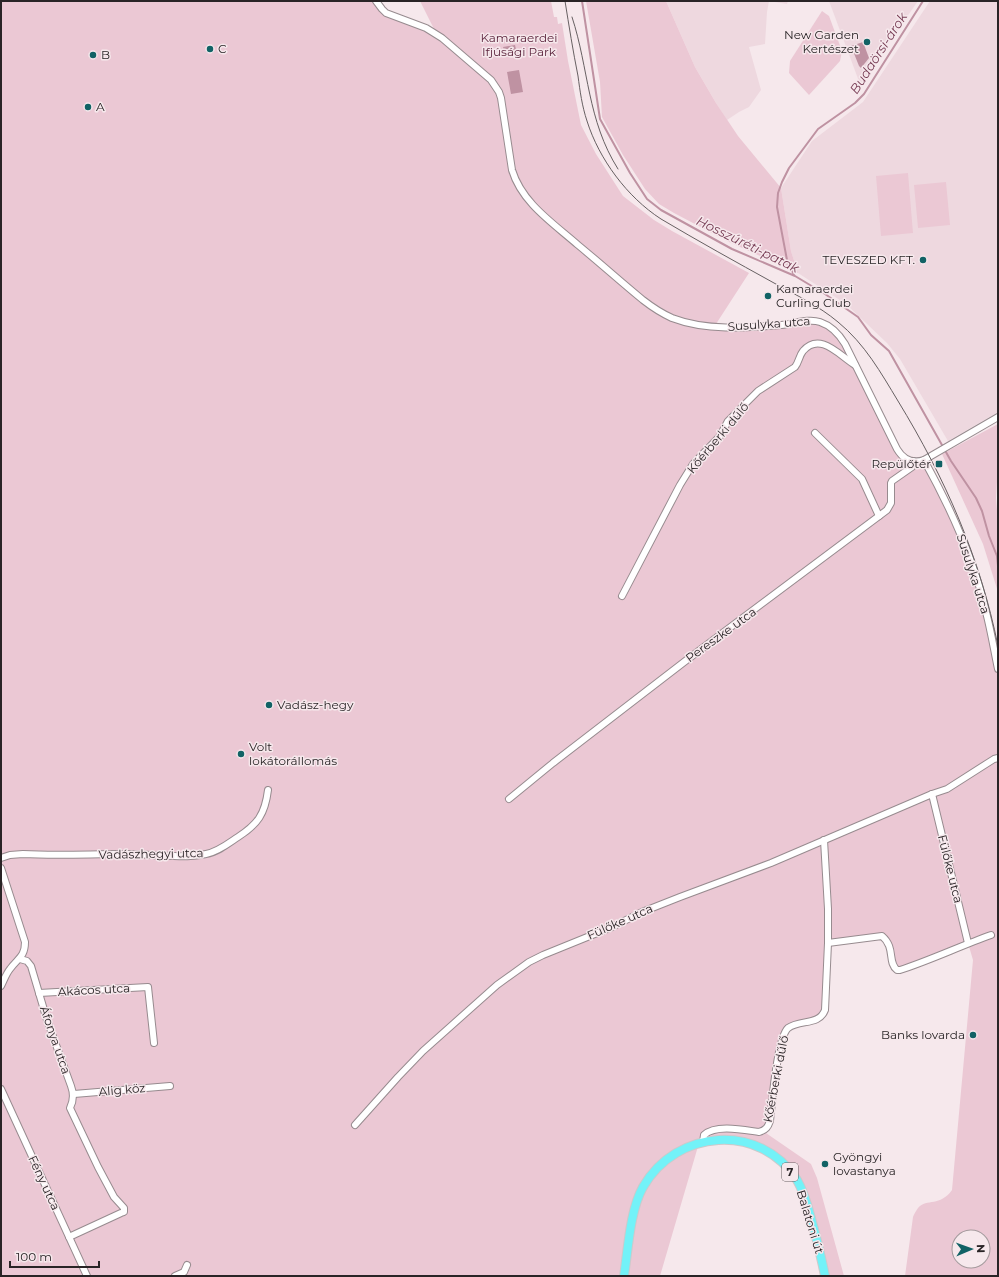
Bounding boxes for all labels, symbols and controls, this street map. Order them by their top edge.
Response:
water label: Budaörsi-árok [846,8,911,97]
place label: New Garden Kertészet [784,27,859,56]
park label: Kamaraerdei Ifjúsági Park [480,30,558,59]
marker: New Garden Kertészet [862,37,872,47]
place label: C [218,41,227,56]
marker: C [205,44,215,54]
place label: B [101,47,110,62]
marker: B [88,50,98,60]
place label: A [96,99,105,114]
marker: A [83,102,93,112]
water label: Hosszúréti-patak [694,212,803,276]
place label: TEVESZED KFT. [822,252,915,267]
marker: TEVESZED KFT. [918,255,928,265]
place label: Kamaraerdei Curling Club [776,281,853,310]
marker: Kamaraerdei Curling Club [763,291,773,301]
street label: Susulyka utca [727,313,811,334]
street label: Kőérberki dűlő [683,399,752,476]
place label: Repülőtér [871,456,931,471]
marker: Repülőtér [934,459,944,469]
street label: Susulyka utca [954,532,993,616]
street label: Pereszke utca [683,604,759,665]
place label: Vadász-hegy [277,697,354,712]
marker: Vadász-hegy [264,700,274,710]
place label: Volt lokátorállomás [249,739,337,768]
marker: Volt lokátorállomás [236,749,246,759]
street label: Fülőke utca [935,833,966,905]
street label: Vadászhegyi utca [98,845,204,862]
street label: Fülőke utca [585,900,655,943]
street label: Akácos utca [57,980,131,999]
street label: Áfonya utca [37,1004,74,1076]
place label: Banks lovarda [881,1027,965,1042]
marker: Banks lovarda [968,1030,978,1040]
street label: Kőérberki dűlő [760,1034,791,1124]
street label: Alig köz [98,1080,146,1099]
place label: Gyöngyi lovastanya [833,1149,896,1178]
street label: Fény utca [25,1153,64,1213]
marker: Gyöngyi lovastanya [820,1159,830,1169]
road number: 7 [782,1163,798,1181]
street label: Balatoni út [794,1188,827,1256]
north arrow [951,1229,991,1269]
scale bar [10,1243,99,1269]
text: N [974,1244,988,1253]
text: 100 m [16,1249,52,1264]

